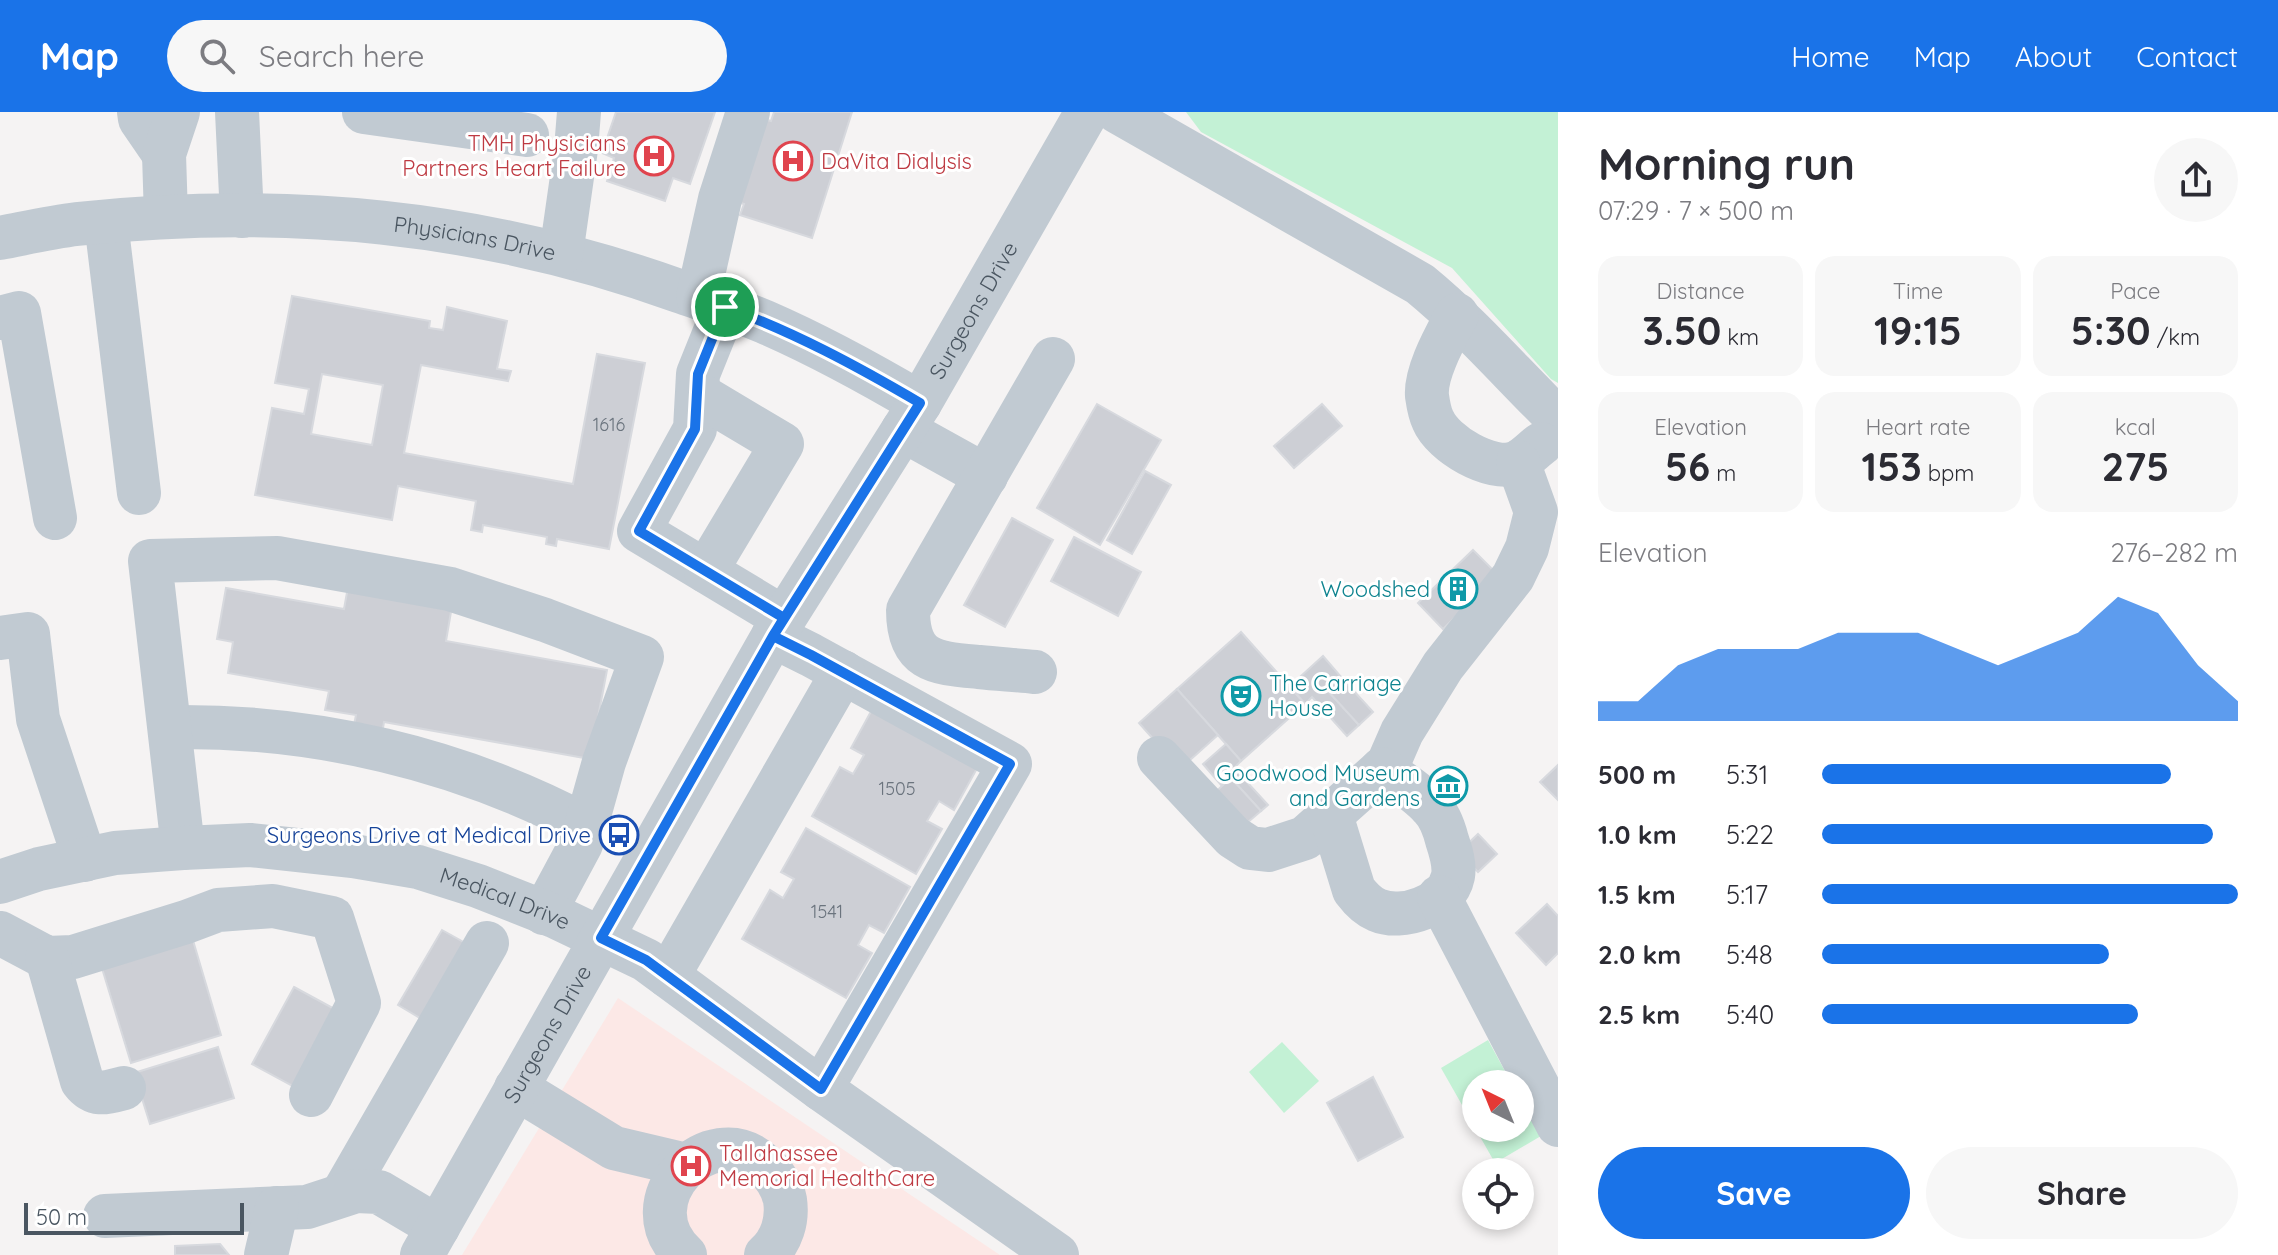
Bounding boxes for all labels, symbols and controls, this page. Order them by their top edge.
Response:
search box [167,20,727,92]
text: Map [40,32,119,80]
icon: search [195,34,239,78]
text: Search here [259,37,424,75]
text: Home [1791,39,1870,74]
text: Map [1914,39,1971,74]
text: About [2015,39,2092,74]
text: Contact [2136,39,2238,74]
place label: TMH Physicians Partners Heart Failure [402,129,626,182]
hospital icon: TMH Physicians Partners Heart Failure [633,135,675,177]
text: Morning run [1598,136,1855,191]
button: share [2154,138,2238,222]
hospital icon: DaVita Dialysis [772,140,814,182]
place label: DaVita Dialysis [821,147,972,175]
text: 07:29 · 7 × 500 m [1598,194,1794,227]
street label: Physicians Drive [392,210,559,267]
street label: Surgeons Drive [923,236,1024,384]
pin [691,273,759,341]
text: Distance [1657,277,1745,305]
text: Time [1893,277,1943,305]
text: Pace [2110,277,2160,305]
icon: arrive [703,285,747,329]
text: 3.50 [1642,305,1721,355]
text: 19:15 [1874,305,1962,355]
text: 5:30 [2071,305,2151,355]
text: km [1721,323,1759,351]
text: /km [2151,323,2200,351]
house number: 1616 [593,413,626,436]
text: Elevation [1654,413,1747,441]
text: Heart rate [1866,413,1970,441]
text: kcal [2115,413,2156,441]
text: 56 [1665,441,1710,491]
text: 153 [1862,441,1922,491]
text: 275 [2101,441,2169,491]
text: m [1710,459,1736,487]
text: bpm [1922,459,1974,487]
text: Elevation [1598,536,1708,569]
text: 276–282 m [2111,536,2238,569]
building icon: Woodshed [1437,568,1479,610]
place label: Woodshed [1321,575,1430,603]
place label: The Carriage House [1269,669,1402,722]
theatre icon: The Carriage House [1220,675,1262,717]
text: 500 m [1598,758,1676,791]
text: 5:31 [1726,758,1768,791]
place label: Goodwood Museum and Gardens [1216,759,1420,812]
museum icon: Goodwood Museum and Gardens [1427,765,1469,807]
house number: 1505 [879,777,916,800]
bus stop icon: Surgeons Drive at Medical Drive [598,814,640,856]
text: 1.0 km [1598,818,1677,851]
text: 5:22 [1726,818,1774,851]
place label: Surgeons Drive at Medical Drive [267,821,591,849]
street label: Medical Drive [436,861,575,936]
text: 1.5 km [1598,878,1676,911]
text: 5:17 [1726,878,1768,911]
house number: 1541 [811,900,843,923]
text: 2.0 km [1598,938,1681,971]
text: 5:48 [1726,938,1773,971]
street label: Surgeons Drive [497,960,597,1108]
text: 2.5 km [1598,998,1680,1031]
text: 5:40 [1726,998,1774,1031]
north arrow [1462,1070,1534,1142]
map controls [1462,1070,1534,1230]
place label: Tallahassee Memorial HealthCare [719,1139,935,1192]
hospital icon: Tallahassee Memorial HealthCare [670,1145,712,1187]
button: Save [1598,1147,1910,1239]
button: Share [1926,1147,2238,1239]
button: locate [1462,1158,1534,1230]
scale bar [24,1199,244,1235]
text: 50 m [36,1203,87,1231]

